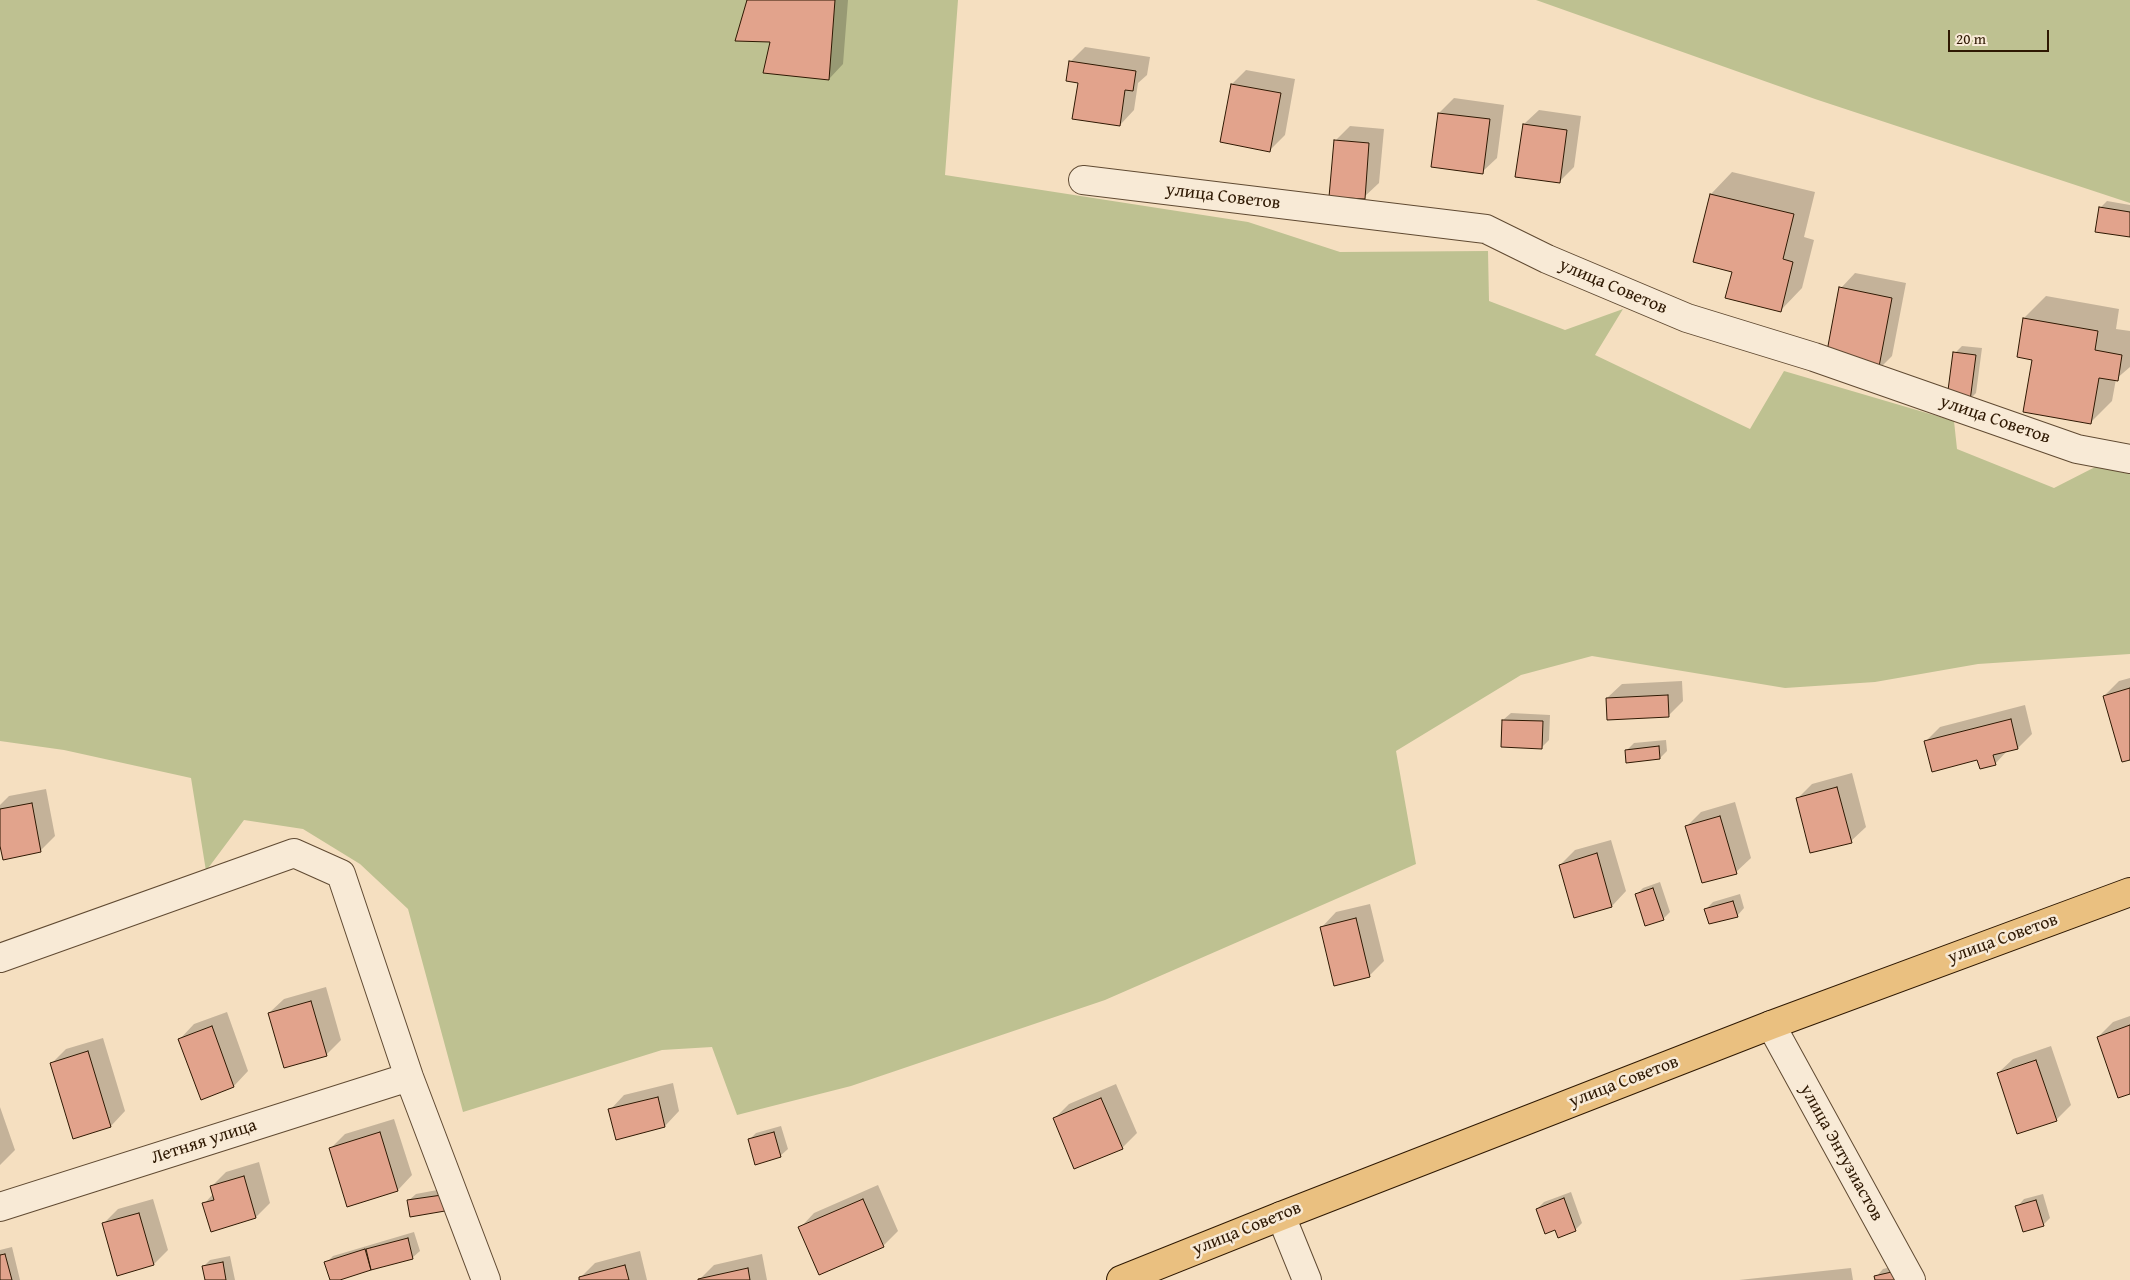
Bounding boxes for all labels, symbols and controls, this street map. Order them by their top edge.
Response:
scale bar [1950,20,2051,52]
text: 20 m [1956,28,1986,49]
street label: улица Советов [1164,179,1282,215]
street label: улица Советов [1556,255,1670,319]
street label: улица Советов [1937,391,2053,449]
street label: улица Советов [1945,909,2061,969]
street label: улица Советов [1566,1051,1682,1113]
street label: улица Энтузиастов [1794,1081,1888,1225]
street label: Летняя улица [148,1115,260,1169]
street label: улица Советов [1189,1197,1305,1261]

